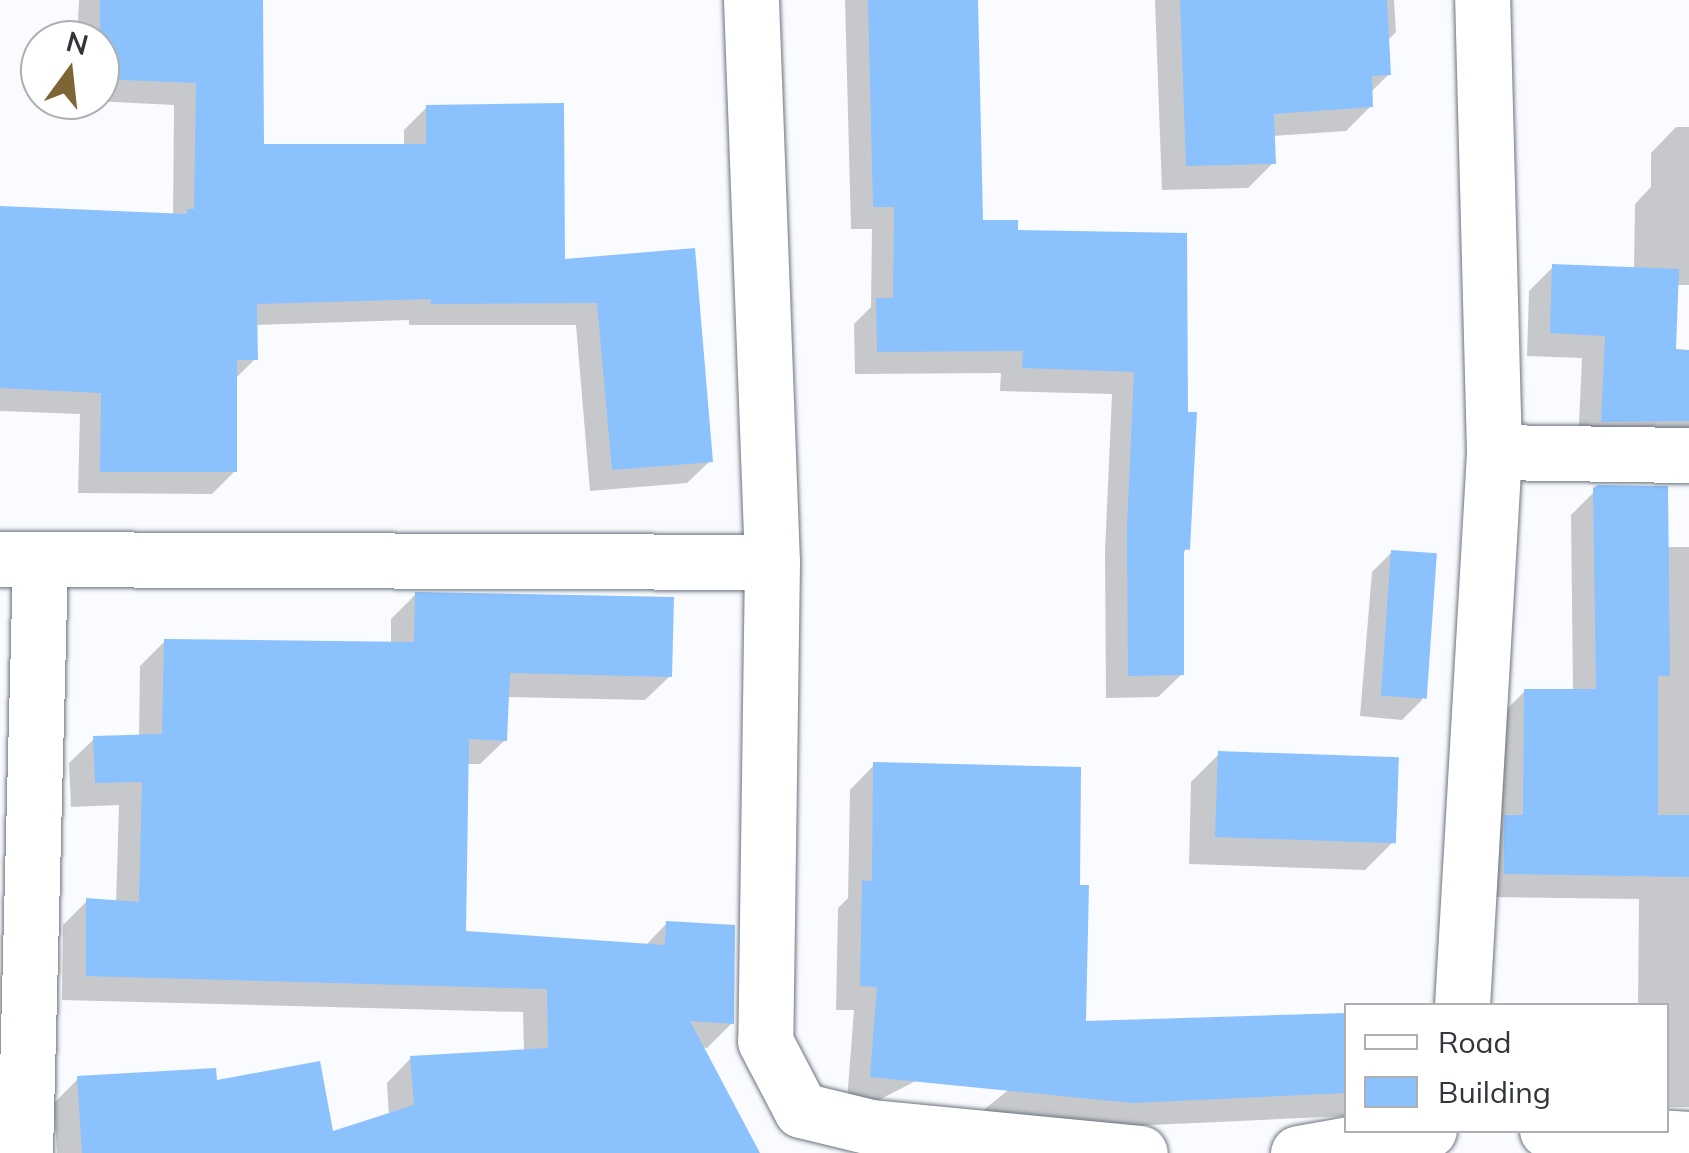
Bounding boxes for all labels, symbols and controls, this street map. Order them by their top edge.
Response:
north arrow [20,20,120,120]
text: N [63,23,92,62]
legend [1344,1003,1669,1133]
text: Road [1438,1023,1512,1061]
text: Building [1438,1073,1551,1111]

